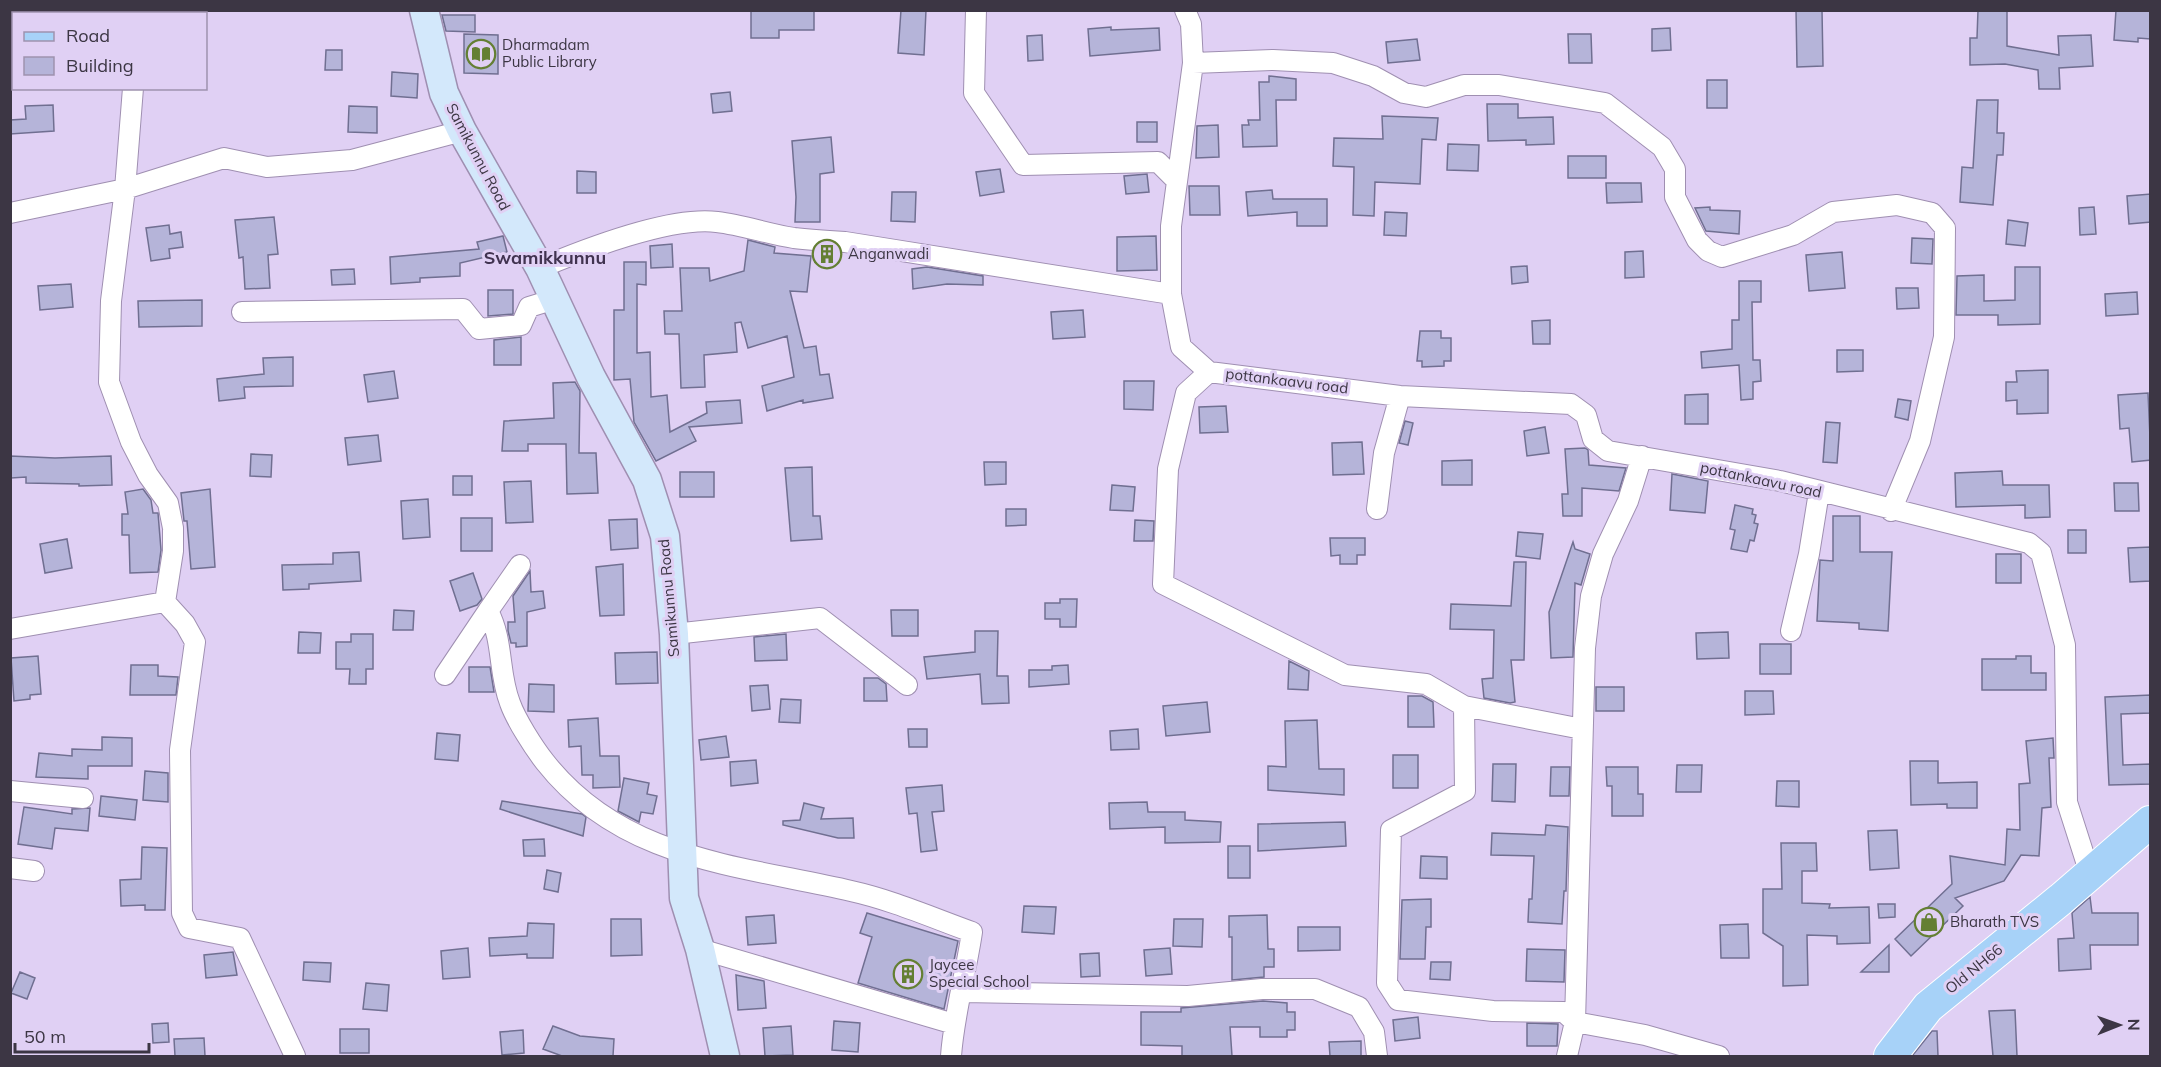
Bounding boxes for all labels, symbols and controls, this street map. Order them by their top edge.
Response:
legend [12,12,207,90]
text: Road [66,24,110,47]
place label: Dharmadam Public Library [502,35,597,71]
library icon: Dharmadam Public Library [465,38,497,70]
text: Building [66,54,134,77]
street label: Samikunnu Road [442,100,515,213]
building icon: Anganwadi [811,238,843,270]
place label: Anganwadi [848,244,929,263]
district label: Swamikkunnu [484,246,606,269]
street label: pottankaavu road [1225,364,1350,397]
street label: pottankaavu road [1699,457,1824,502]
street label: Samikunnu Road [654,538,683,658]
shop icon: Bharath TVS [1913,906,1945,938]
place label: Bharath TVS [1950,912,2039,931]
street label: Old NH66 [1941,940,2006,998]
place label: Jaycee Special School [929,955,1029,991]
building icon: Jaycee Special School [892,958,924,990]
north arrow [2089,995,2149,1055]
scale bar [15,1016,148,1054]
text: N [2124,1019,2144,1031]
text: 50 m [24,1025,66,1048]

